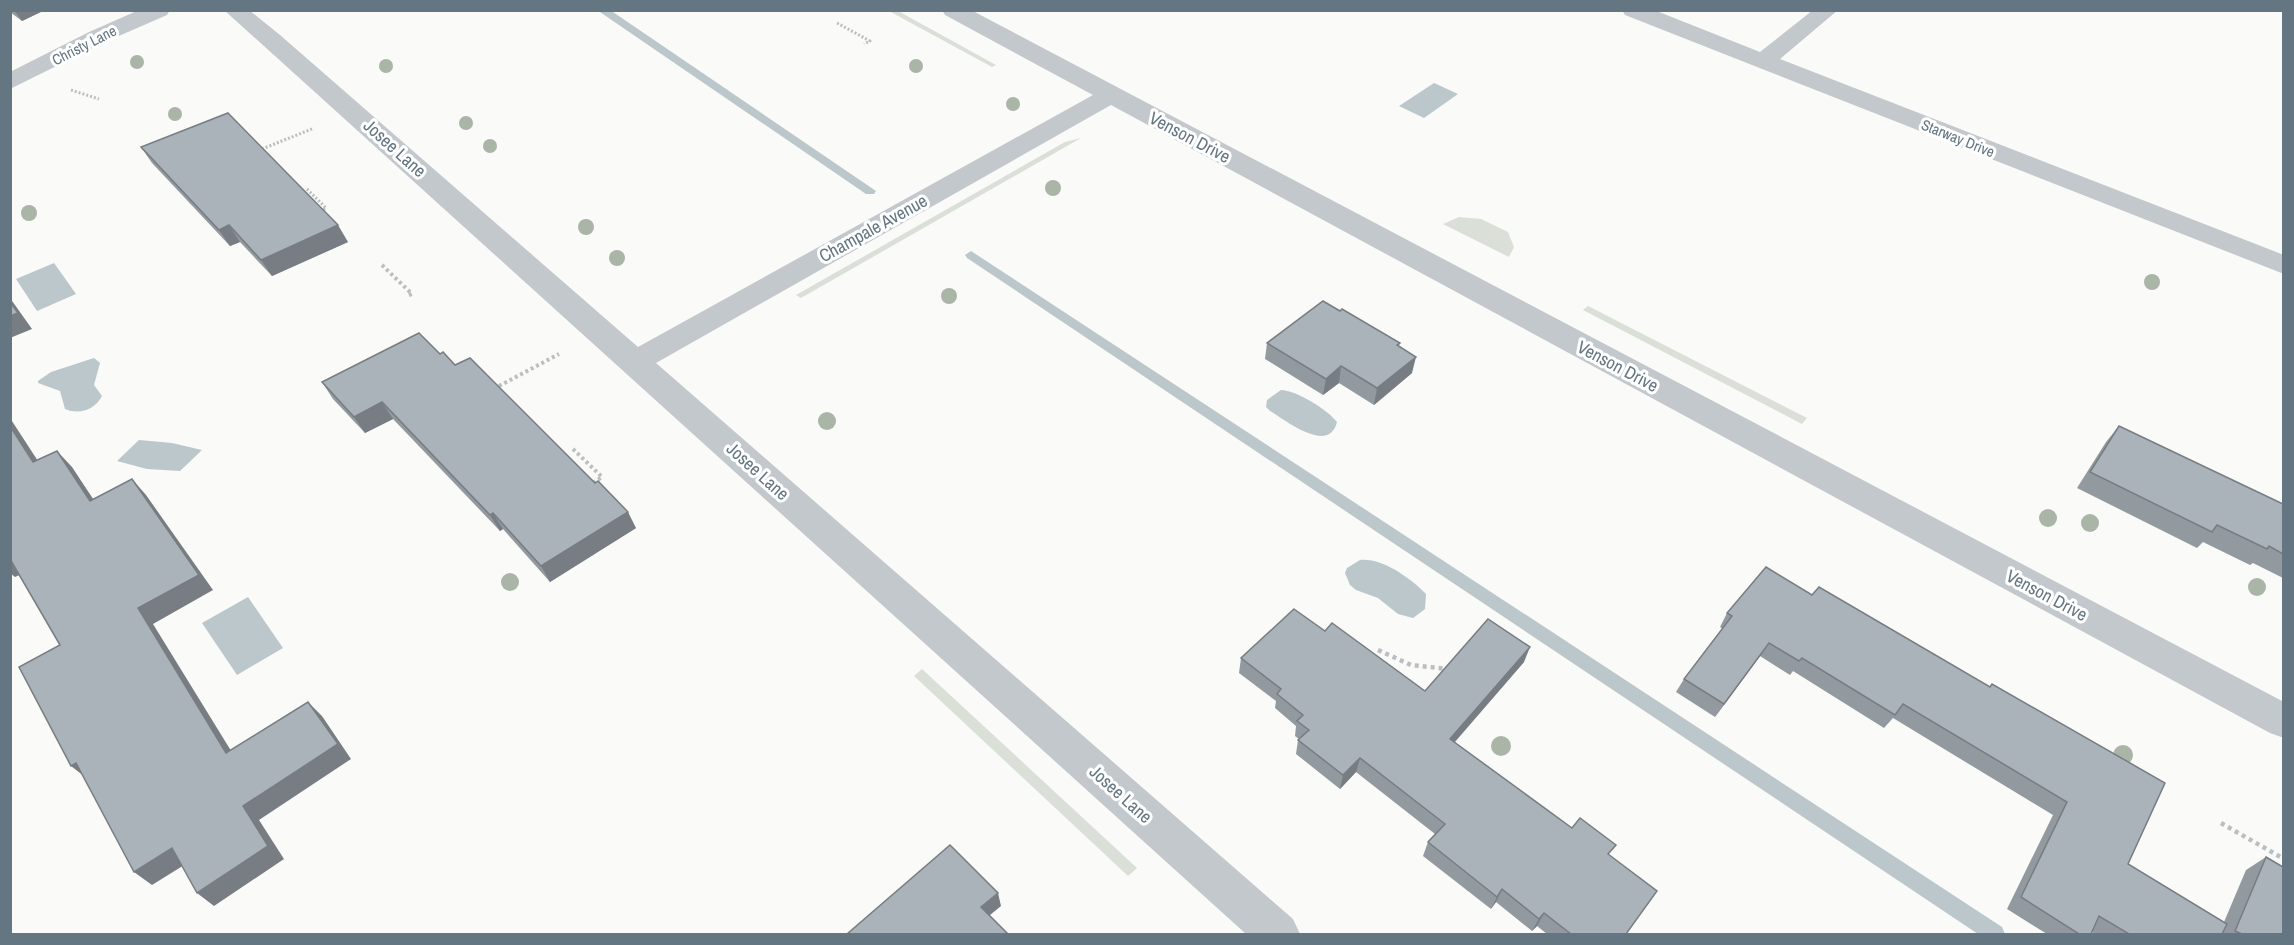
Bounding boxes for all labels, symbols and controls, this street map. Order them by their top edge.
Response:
street label: Christy Lane [48,20,120,70]
street label: Venson Drive [1145,105,1235,169]
street label: Josee Lane [358,113,432,183]
street label: Starway Drive [1918,114,1998,162]
street label: Champale Avenue [814,188,932,268]
street label: Venson Drive [1573,334,1663,398]
street label: Josee Lane [721,436,795,506]
street label: Venson Drive [2002,563,2092,627]
street label: Josee Lane [1084,759,1158,829]

